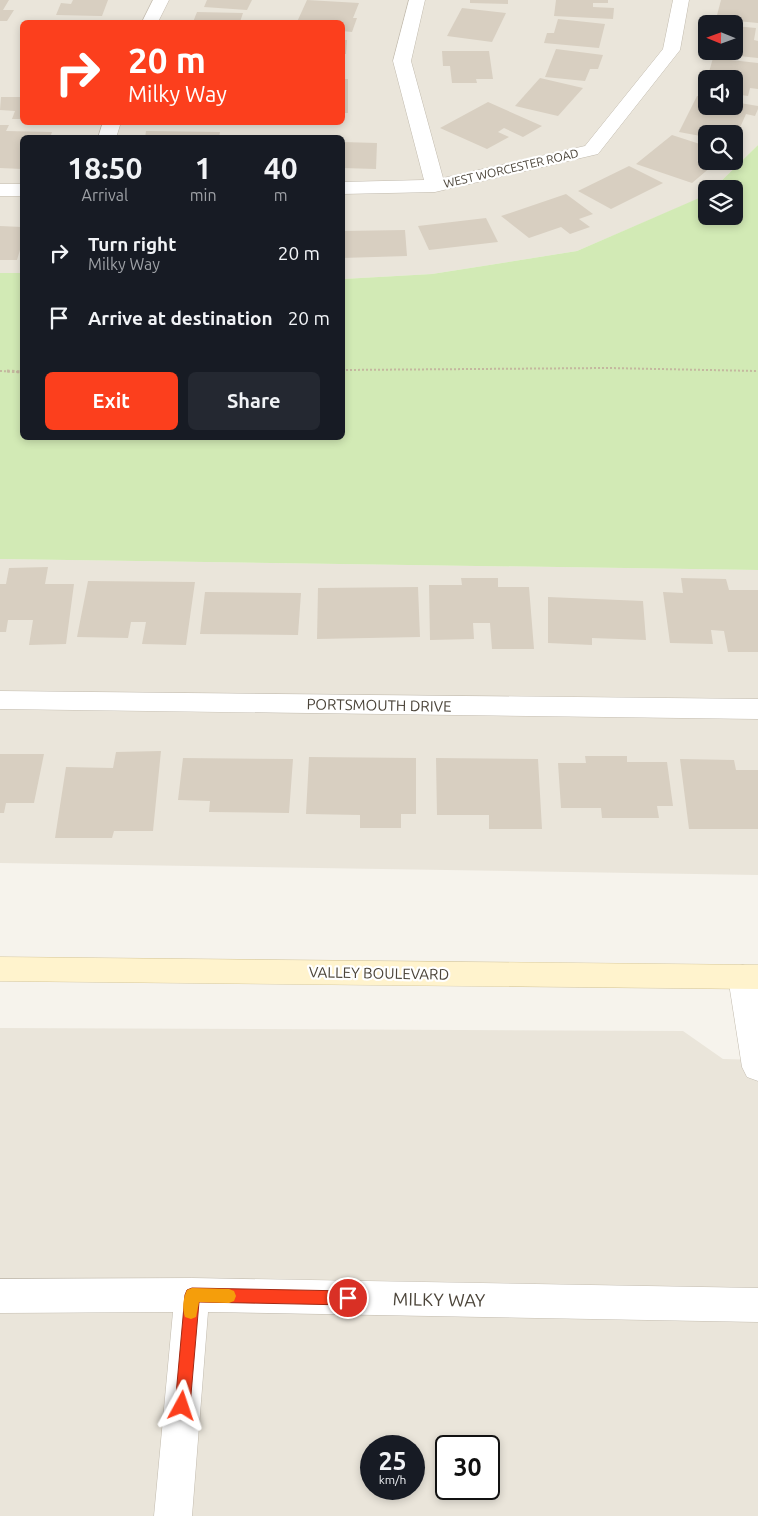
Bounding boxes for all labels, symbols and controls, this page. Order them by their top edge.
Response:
north arrow [698,15,742,60]
map controls [698,15,743,225]
icon: right [45,40,110,105]
text: 20 m [128,40,206,80]
button: sound [698,70,743,115]
text: Milky Way [128,81,227,106]
button: search [698,125,743,170]
street label: WEST WORCESTER ROAD [442,146,580,190]
text: 18:50 [67,151,142,185]
text: 1 [195,151,212,185]
text: 40 [264,151,298,185]
button: layers [698,180,743,225]
text: Arrival [82,186,128,204]
text: min [190,186,217,204]
text: m [274,186,288,204]
text: Turn right [88,233,176,255]
icon: right [45,239,73,267]
text: 20 m [278,242,320,264]
text: Milky Way [88,255,160,273]
icon: arrive [45,304,73,332]
text: Arrive at destination [88,307,273,329]
text: 20 m [288,307,330,329]
button: Exit [45,372,178,430]
button: Share [188,372,320,430]
street label: PORTSMOUTH DRIVE [306,695,452,715]
street label: VALLEY BOULEVARD [309,963,449,983]
pin [327,1277,369,1319]
icon: arrive [334,1284,362,1312]
street label: MILKY WAY [393,1288,486,1310]
position arrow [155,1379,207,1431]
speed limit sign: 30 [435,1435,500,1500]
text: 25 [378,1447,407,1475]
text: km/h [379,1473,406,1486]

